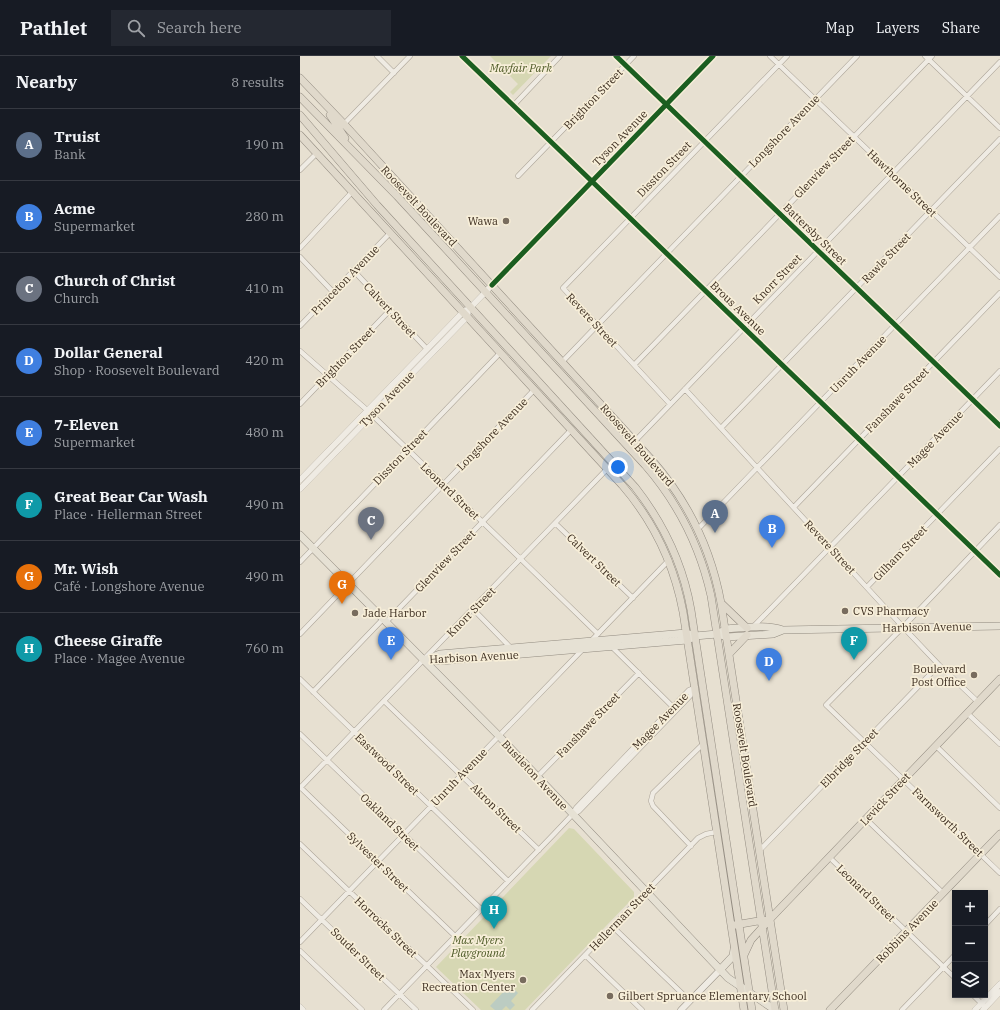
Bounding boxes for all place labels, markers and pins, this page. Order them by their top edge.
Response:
place label: Wawa [468,214,498,228]
marker: Wawa [501,216,511,226]
pin: A [702,500,728,533]
pin: C [358,507,384,540]
pin: B [759,515,785,548]
pin: G [329,571,355,604]
place label: CVS Pharmacy [853,604,929,618]
place label: Jade Harbor [363,606,427,620]
marker: CVS Pharmacy [840,606,850,616]
marker: Jade Harbor [350,608,360,618]
pin: E [378,627,404,660]
pin: F [841,627,867,660]
pin: D [756,648,782,681]
place label: Boulevard Post Office [911,662,966,689]
marker: Boulevard Post Office [969,670,979,680]
pin: H [481,896,507,929]
place label: Max Myers Recreation Center [422,967,515,994]
marker: Max Myers Recreation Center [518,975,528,985]
place label: Gilbert Spruance Elementary School [618,989,807,1003]
marker: Gilbert Spruance Elementary School [605,991,615,1001]

